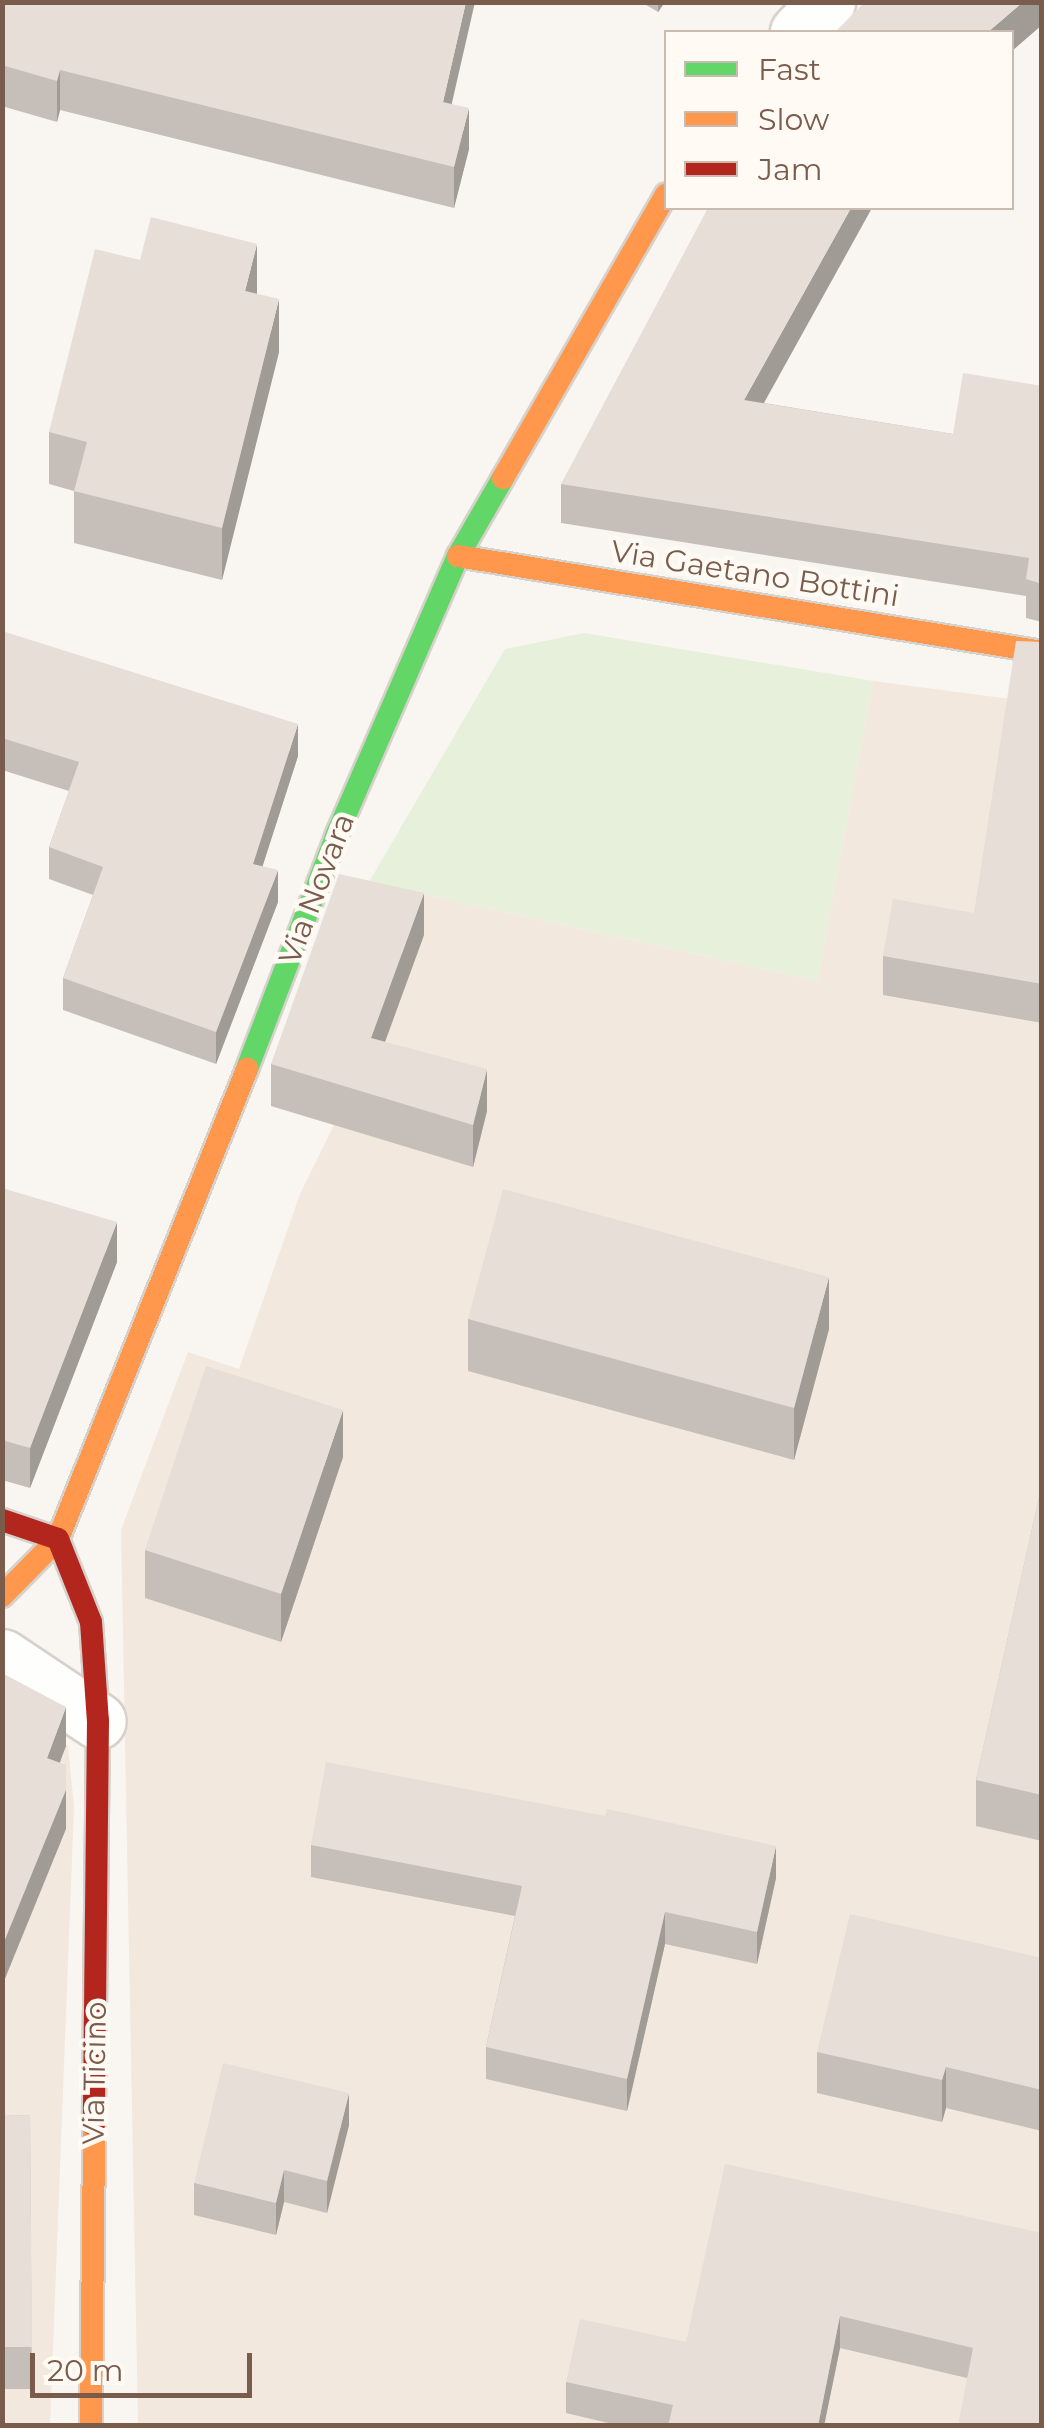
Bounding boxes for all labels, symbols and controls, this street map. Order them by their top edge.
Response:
legend [664,30,1014,210]
text: Fast [758,51,821,88]
text: Slow [758,101,829,138]
text: Jam [758,151,823,188]
street label: Via Gaetano Bottini [608,533,902,615]
street label: Via Novara [272,808,362,970]
street label: Via Ticino [76,2001,114,2145]
scale bar [35,2333,258,2395]
text: 20 m [47,2352,124,2389]

